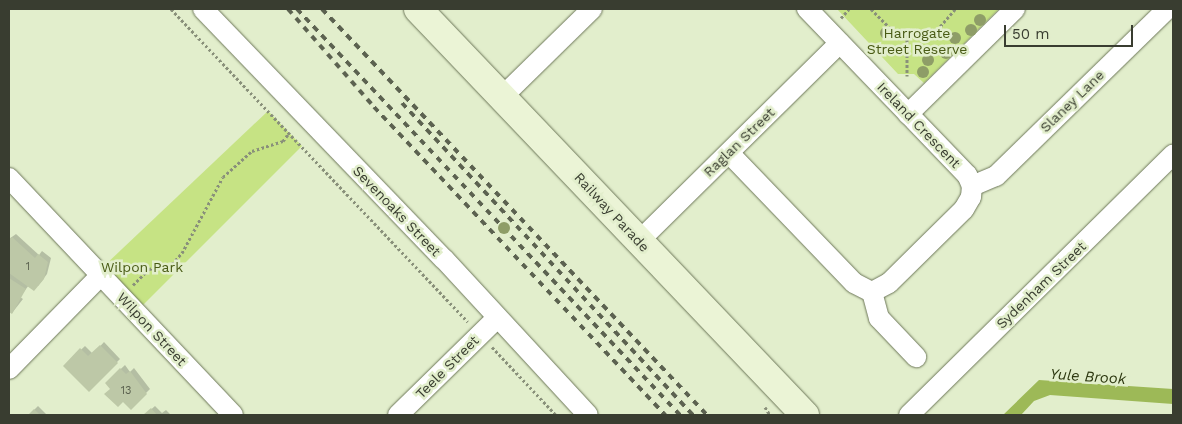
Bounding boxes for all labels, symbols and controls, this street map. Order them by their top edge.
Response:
scale bar [1007,15,1136,47]
park label: Harrogate Street Reserve [867,25,967,58]
text: 50 m [1012,25,1049,43]
street label: Slaney Lane [1036,66,1108,136]
street label: Ireland Crescent [874,79,964,171]
street label: Raglan Street [700,104,778,180]
street label: Sevenoaks Street [350,162,444,260]
street label: Railway Parade [571,169,653,255]
street label: Sydenham Street [993,238,1089,332]
park label: Wilpon Park [101,259,183,275]
house number: 1 [26,260,30,274]
street label: Wilpon Street [114,289,190,369]
street label: Teele Street [412,332,482,402]
water label: Yule Brook [1050,365,1126,389]
house number: 13 [121,384,131,398]

